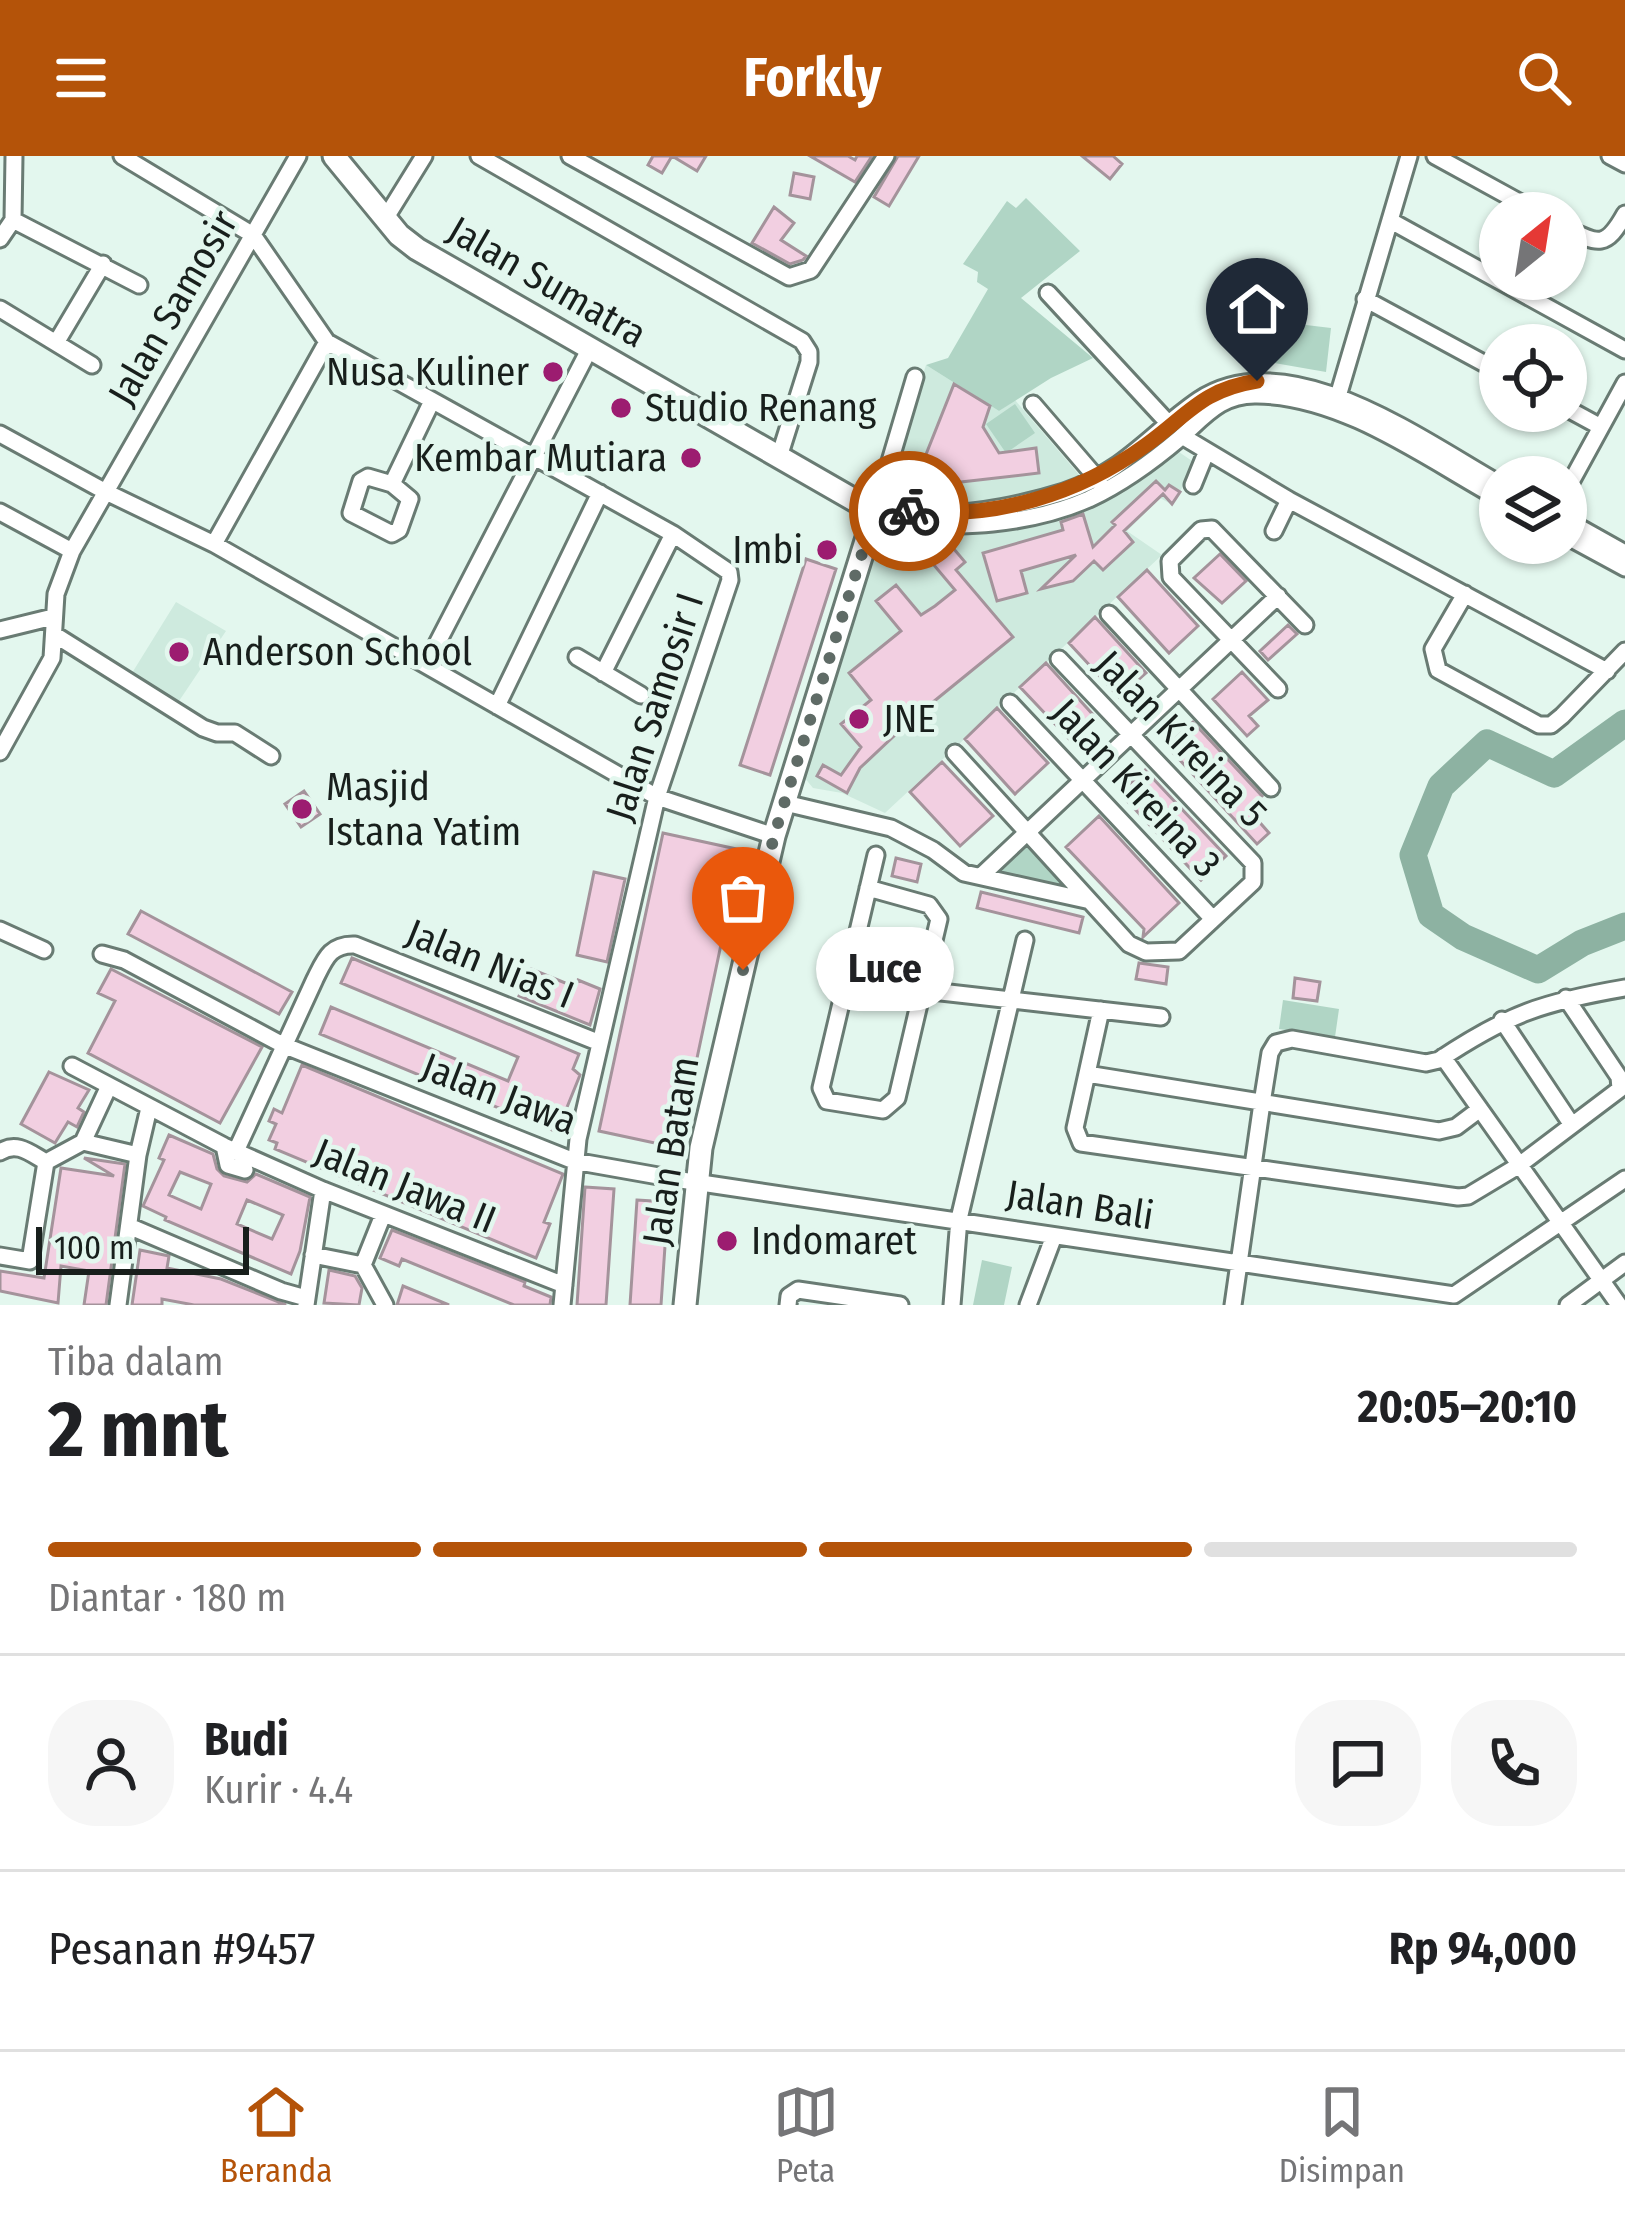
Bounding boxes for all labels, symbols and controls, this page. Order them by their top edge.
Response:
icon: menu [48,45,114,111]
icon: search [1511,45,1577,111]
text: Forkly [744,46,881,110]
north arrow [1479,192,1587,300]
map controls [1479,192,1587,564]
street label: Jalan Samosir [99,202,247,414]
street label: Jalan Sumatra [440,207,654,357]
pin [1206,258,1308,381]
icon: home [1224,276,1290,342]
button: locate [1479,324,1587,432]
place label: Nusa Kuliner [326,349,529,395]
marker: Nusa Kuliner [540,359,566,385]
place label: Studio Renang [645,385,877,431]
marker: Studio Renang [608,395,634,421]
place label: Kembar Mutiara [414,435,667,481]
marker: Kembar Mutiara [678,445,704,471]
courier [849,451,969,571]
button: layers [1479,456,1587,564]
icon: bike [876,478,942,544]
place label: Imbi [732,527,803,573]
marker: Imbi [814,537,840,563]
street label: Jalan Samosir I [597,587,713,827]
place label: Anderson School [203,629,472,675]
marker: Anderson School [166,639,192,665]
street label: Jalan Kireina 5 [1086,641,1276,837]
street label: Jalan Kireina 3 [1042,689,1230,887]
place label: JNE [883,696,936,742]
marker: JNE [846,706,872,732]
place label: Masjid Istana Yatim [326,764,521,855]
marker: Masjid Istana Yatim [289,796,315,822]
pin [692,847,794,970]
icon: bag [710,865,776,931]
street label: Jalan Nias I [399,910,581,1018]
callout: Luce [815,928,953,1012]
text: Luce [848,946,922,992]
street label: Jalan Jawa [415,1043,583,1145]
street label: Jalan Batam [633,1053,709,1249]
street label: Jalan Jawa II [308,1129,502,1243]
street label: Jalan Bali [1003,1171,1157,1239]
place label: Indomaret [751,1218,917,1264]
scale bar [36,1221,249,1274]
text: 100 m [54,1228,134,1268]
marker: Indomaret [714,1228,740,1254]
text: Tiba dalam [48,1339,223,1385]
text: 20:05–20:10 [1358,1380,1577,1434]
text: 2 mnt [48,1383,228,1477]
text: Diantar · 180 m [48,1575,286,1621]
button: person [48,1700,174,1826]
button: chat [1295,1700,1421,1826]
button: phone [1451,1700,1577,1826]
text: Budi [204,1713,289,1767]
text: Kurir · 4.4 [204,1767,353,1813]
text: Pesanan #9457 [48,1922,315,1976]
text: Rp 94,000 [1389,1922,1577,1976]
tab: Beranda [220,2079,332,2191]
tab: Peta [773,2079,839,2191]
tab: Disimpan [1279,2079,1405,2191]

